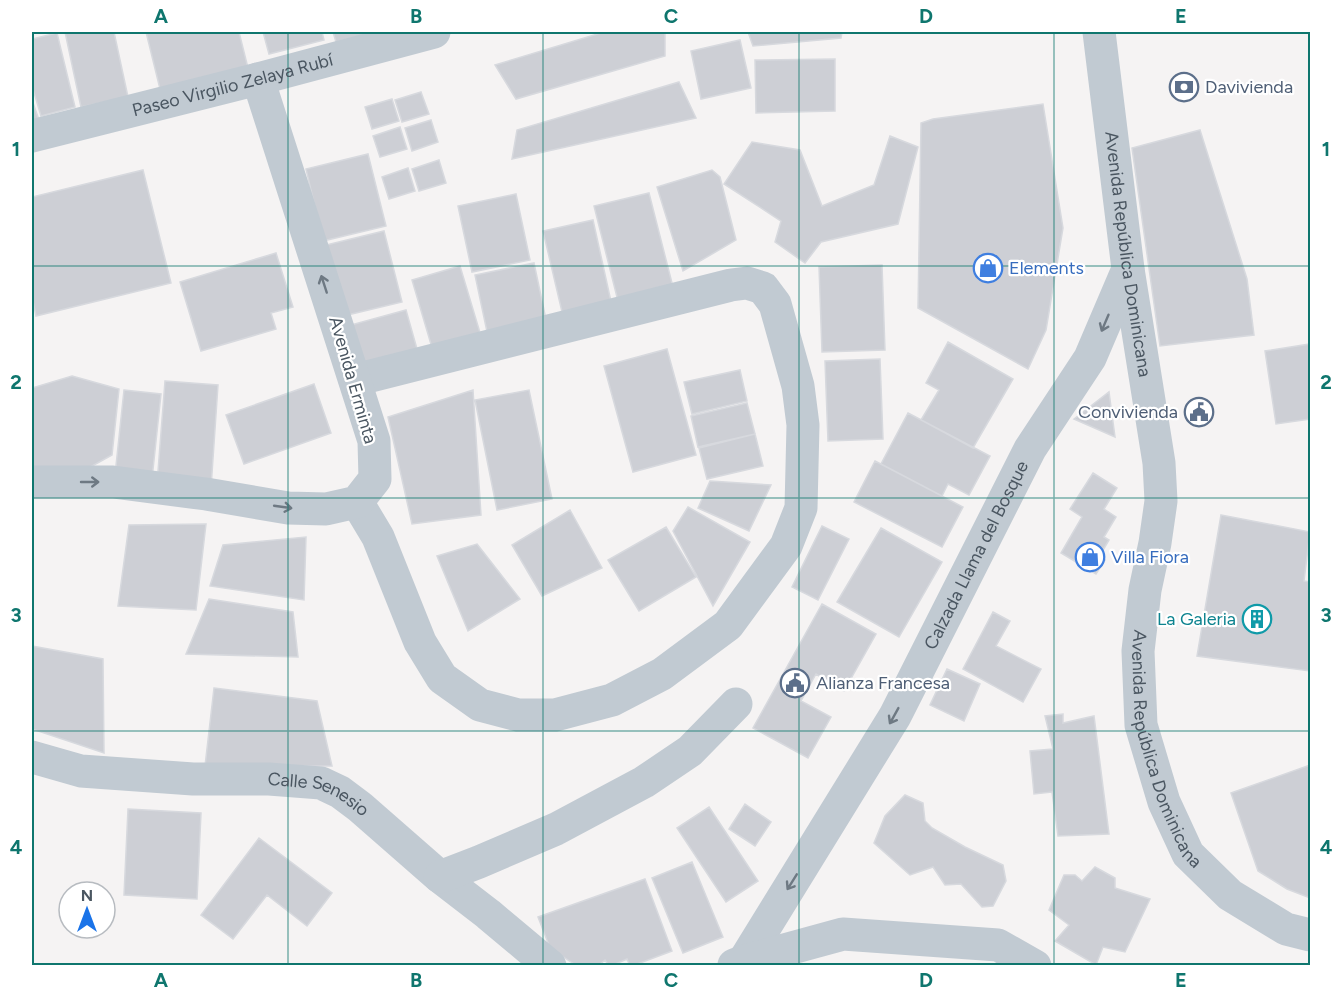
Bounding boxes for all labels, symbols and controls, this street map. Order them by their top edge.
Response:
text: A [154,4,169,28]
text: B [410,4,422,28]
text: C [664,4,678,28]
text: D [919,4,933,28]
text: E [1175,4,1187,28]
street label: Paseo Virgilio Zelaya Rubí [130,48,336,121]
bank icon: Davivienda [1168,71,1200,103]
place label: Davivienda [1205,76,1293,98]
street label: Avenida República Dominicana [1100,130,1156,379]
text: 1 [12,137,20,161]
text: 1 [1322,137,1330,161]
shop icon: Elements [972,252,1004,284]
place label: Elements [1009,257,1084,279]
one-way arrow [318,275,329,294]
one-way arrow [1099,313,1110,331]
street label: Avenida Erminta [324,314,382,446]
text: 2 [10,370,22,394]
text: 2 [1320,370,1332,394]
public building icon: Convivienda [1183,396,1215,428]
place label: Convivienda [1078,401,1178,423]
street label: Calzada Llama del Bosque [919,457,1033,653]
one-way arrow [80,476,99,488]
one-way arrow [273,502,292,513]
shop icon: Villa Fiora [1074,541,1106,573]
place label: Villa Fiora [1111,546,1189,568]
text: 3 [10,603,22,627]
building icon: La Galeria [1241,603,1273,635]
text: 3 [1320,603,1332,627]
place label: La Galeria [1157,608,1236,630]
street label: Avenida República Dominicana [1127,629,1207,872]
public building icon: Alianza Francesa [779,667,811,699]
place label: Alianza Francesa [816,672,950,694]
one-way arrow [888,707,900,724]
street label: Calle Senesio [267,768,374,821]
text: 4 [10,835,23,859]
text: 4 [1320,835,1333,859]
one-way arrow [786,873,798,890]
north arrow [57,880,117,940]
text: N [81,886,93,905]
text: A [154,968,169,992]
text: B [410,968,422,992]
text: C [664,968,678,992]
text: D [919,968,933,992]
text: E [1175,968,1187,992]

